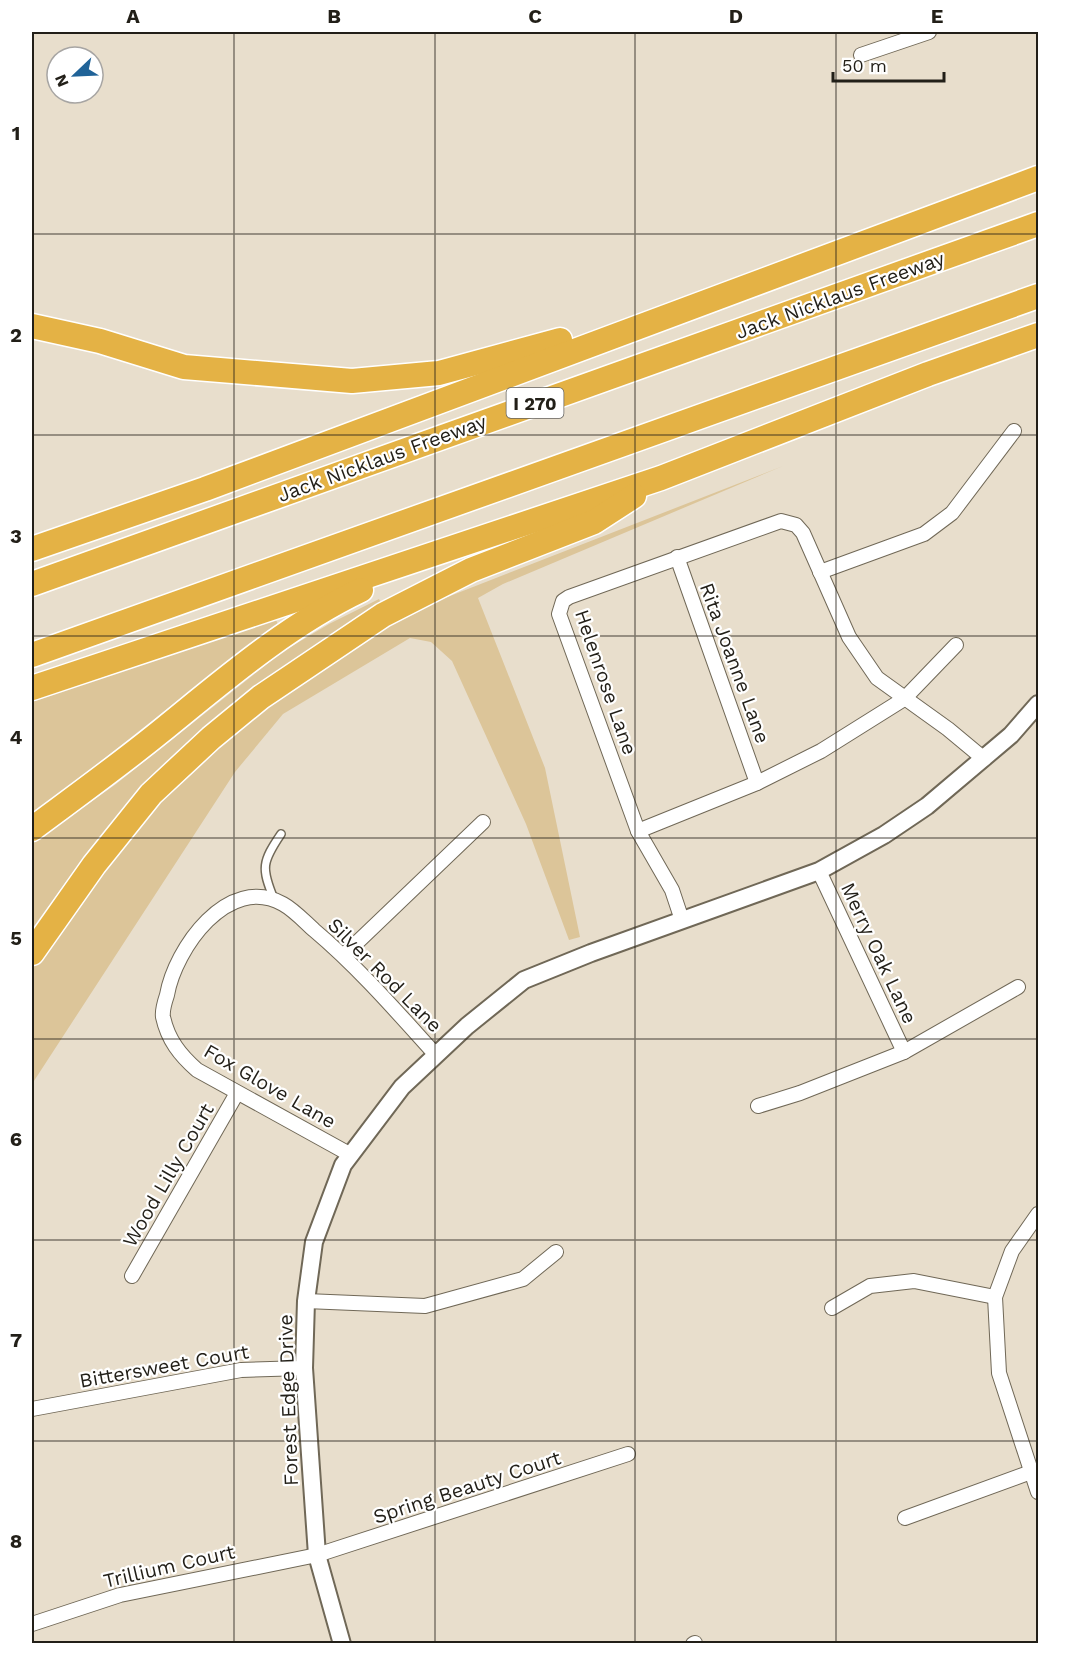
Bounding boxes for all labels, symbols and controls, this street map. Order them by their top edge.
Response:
text: A [126,4,140,28]
text: B [327,4,341,28]
text: C [528,4,542,28]
text: D [729,4,743,28]
text: E [931,4,943,28]
north arrow [45,45,105,105]
scale bar [833,45,944,83]
text: 50 m [842,55,887,76]
text: N [51,71,73,90]
text: 1 [12,121,20,145]
street label: Jack Nicklaus Freeway [732,246,948,344]
text: 2 [10,323,22,347]
road number: I 270 [506,388,564,418]
street label: Jack Nicklaus Freeway [274,409,490,507]
text: 3 [10,524,22,548]
street label: Rita Joanne Lane [695,580,775,746]
street label: Helenrose Lane [570,606,642,758]
text: 4 [10,725,23,749]
street label: Merry Oak Lane [836,879,922,1027]
street label: Silver Rod Lane [323,913,447,1037]
text: 5 [10,926,22,950]
street label: Fox Glove Lane [200,1039,340,1133]
street label: Wood Lilly Court [117,1099,219,1251]
text: 6 [10,1127,22,1151]
street label: Forest Edge Drive [273,1314,303,1486]
text: 7 [10,1328,22,1352]
street label: Bittersweet Court [77,1339,251,1393]
street label: Spring Beauty Court [370,1445,564,1529]
text: 8 [10,1529,22,1553]
street label: Trillium Court [101,1539,238,1593]

